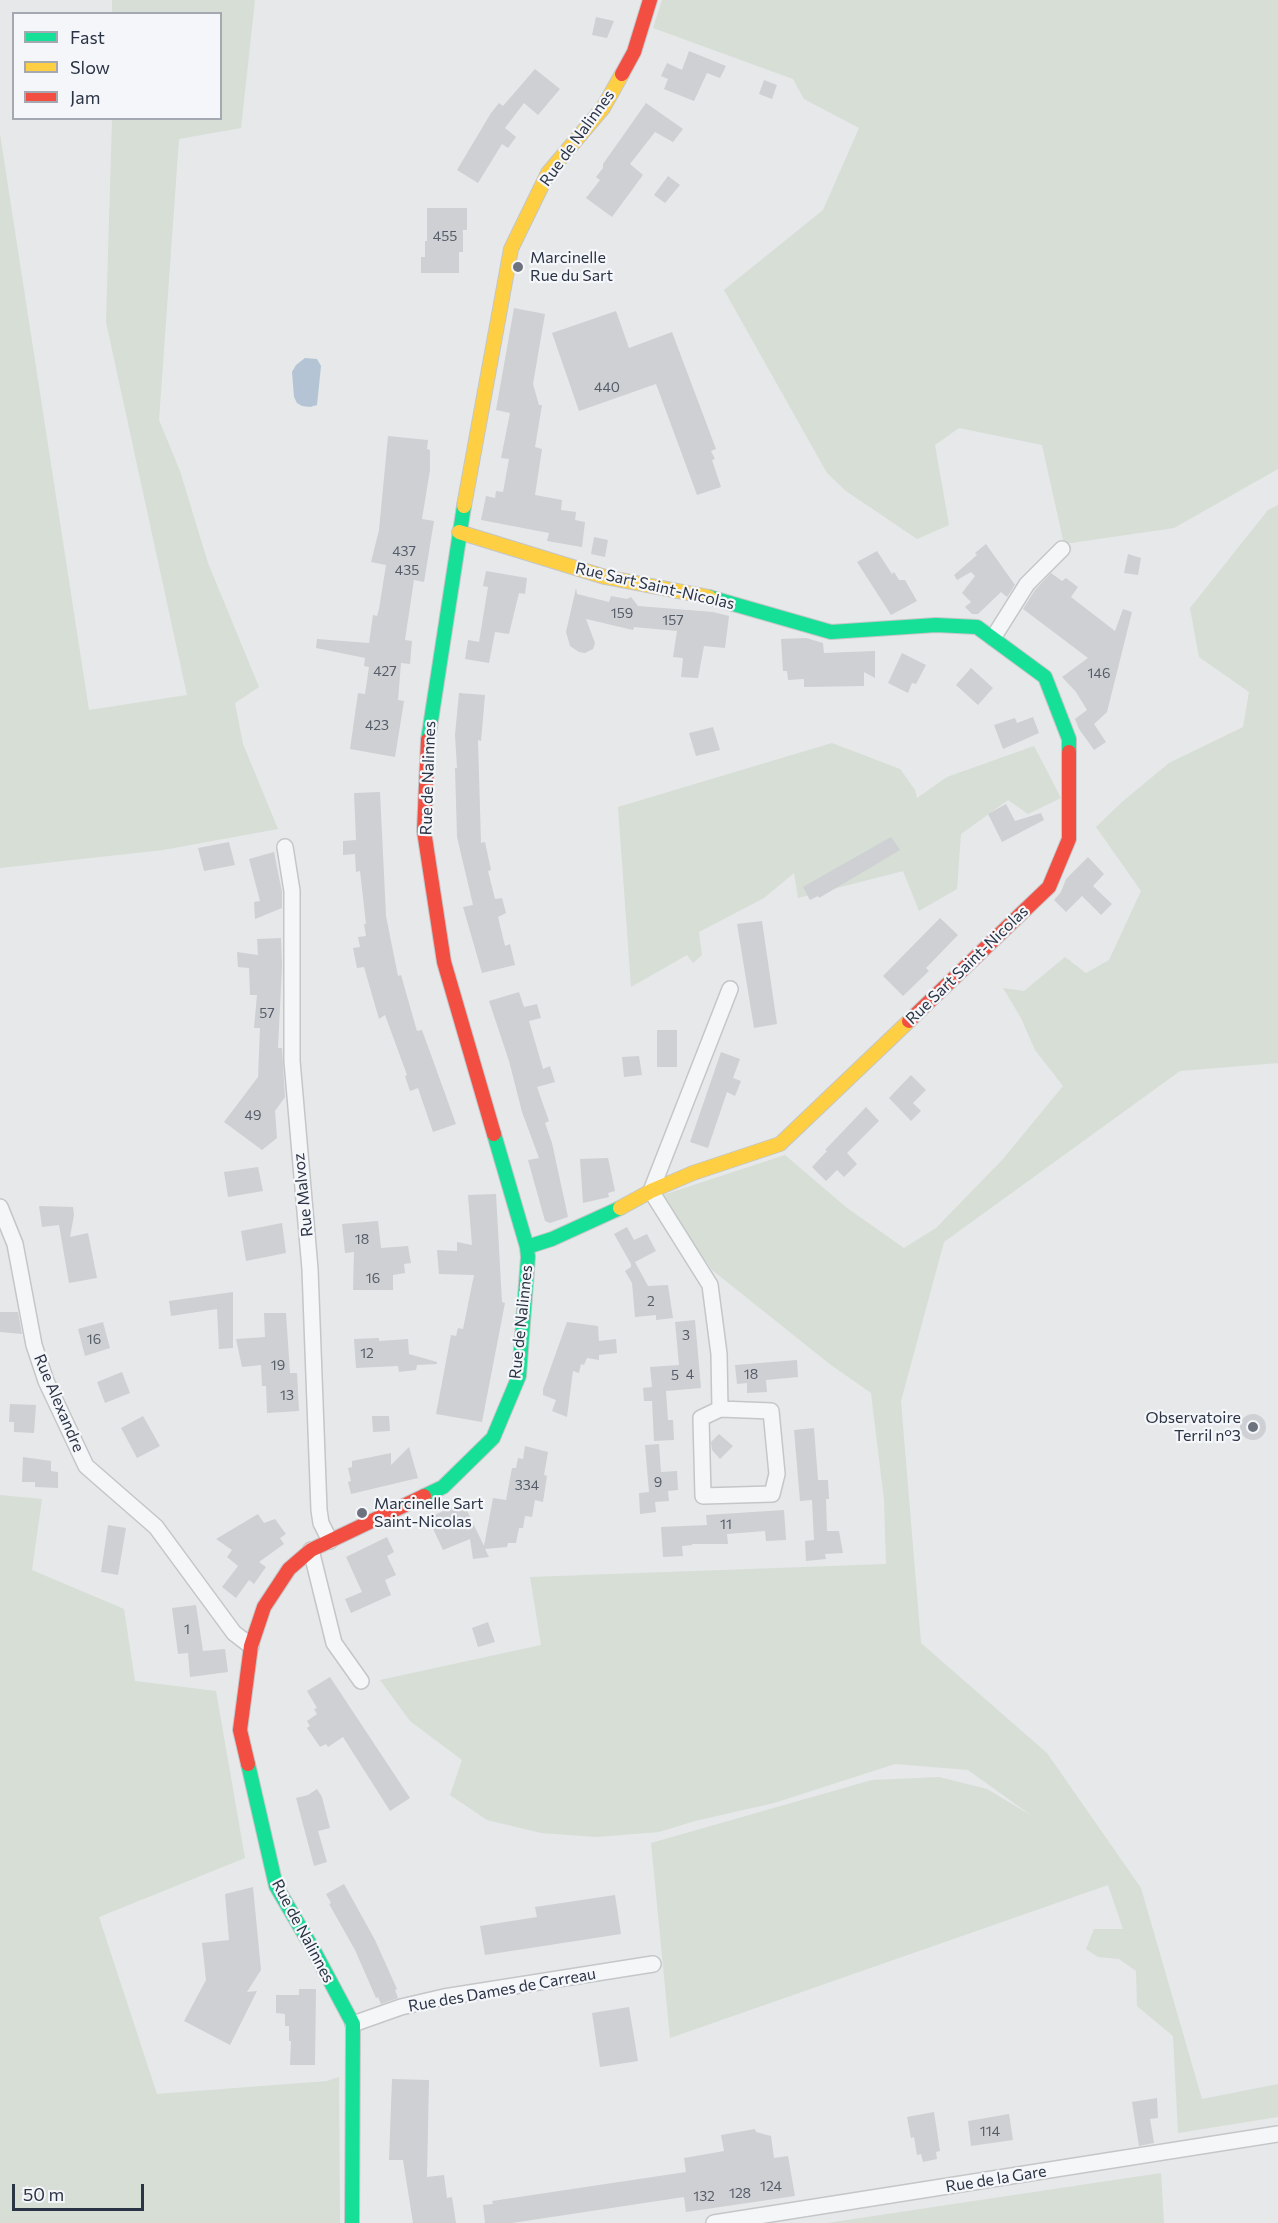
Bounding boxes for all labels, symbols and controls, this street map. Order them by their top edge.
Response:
legend [12,12,222,120]
text: Fast [70,26,105,48]
text: Slow [70,56,110,78]
text: Jam [70,86,100,108]
street label: Rue de Nalinnes [536,86,618,190]
house number: 455 [433,228,457,244]
place label: Marcinelle Rue du Sart [530,248,613,286]
marker: Marcinelle Rue du Sart [511,260,525,274]
house number: 440 [594,379,620,395]
house number: 437 [392,543,416,559]
street label: Rue Sart Saint-Nicolas [574,558,736,614]
house number: 435 [395,562,419,578]
house number: 159 [611,605,633,621]
house number: 157 [662,612,684,628]
house number: 427 [373,663,397,679]
house number: 146 [1088,665,1110,681]
house number: 423 [365,717,389,733]
street label: Rue de Nalinnes [416,720,440,836]
street label: Rue Sart Saint-Nicolas [902,902,1032,1028]
house number: 57 [259,1005,275,1021]
house number: 49 [245,1107,261,1123]
street label: Rue Malvoz [289,1152,317,1238]
house number: 18 [355,1231,369,1247]
street label: Rue de Nalinnes [505,1264,537,1380]
house number: 16 [366,1270,380,1286]
house number: 2 [647,1293,655,1309]
house number: 3 [682,1327,690,1343]
house number: 16 [87,1331,101,1347]
house number: 12 [360,1345,374,1361]
street label: Rue Alexandre [30,1351,88,1455]
house number: 19 [271,1357,285,1373]
house number: 4 [686,1366,694,1382]
house number: 18 [744,1366,758,1382]
house number: 5 [671,1367,679,1383]
house number: 13 [280,1387,294,1403]
place label: Observatoire Terril n°3 [1145,1408,1241,1446]
marker: Observatoire Terril n°3 [1246,1420,1260,1434]
house number: 9 [654,1474,662,1490]
house number: 334 [515,1477,539,1493]
place label: Marcinelle Sart Saint-Nicolas [374,1494,484,1532]
marker: Marcinelle Sart Saint-Nicolas [355,1506,369,1520]
house number: 11 [720,1516,732,1532]
house number: 1 [184,1621,190,1637]
street label: Rue de Nalinnes [268,1876,338,1986]
street label: Rue des Dames de Carreau [407,1964,597,2016]
house number: 114 [980,2123,1000,2139]
street label: Rue de la Gare [944,2162,1048,2196]
scale bar [15,2172,147,2210]
house number: 124 [760,2178,782,2194]
text: 50 m [23,2183,64,2205]
house number: 128 [729,2185,751,2201]
house number: 132 [693,2188,715,2204]

